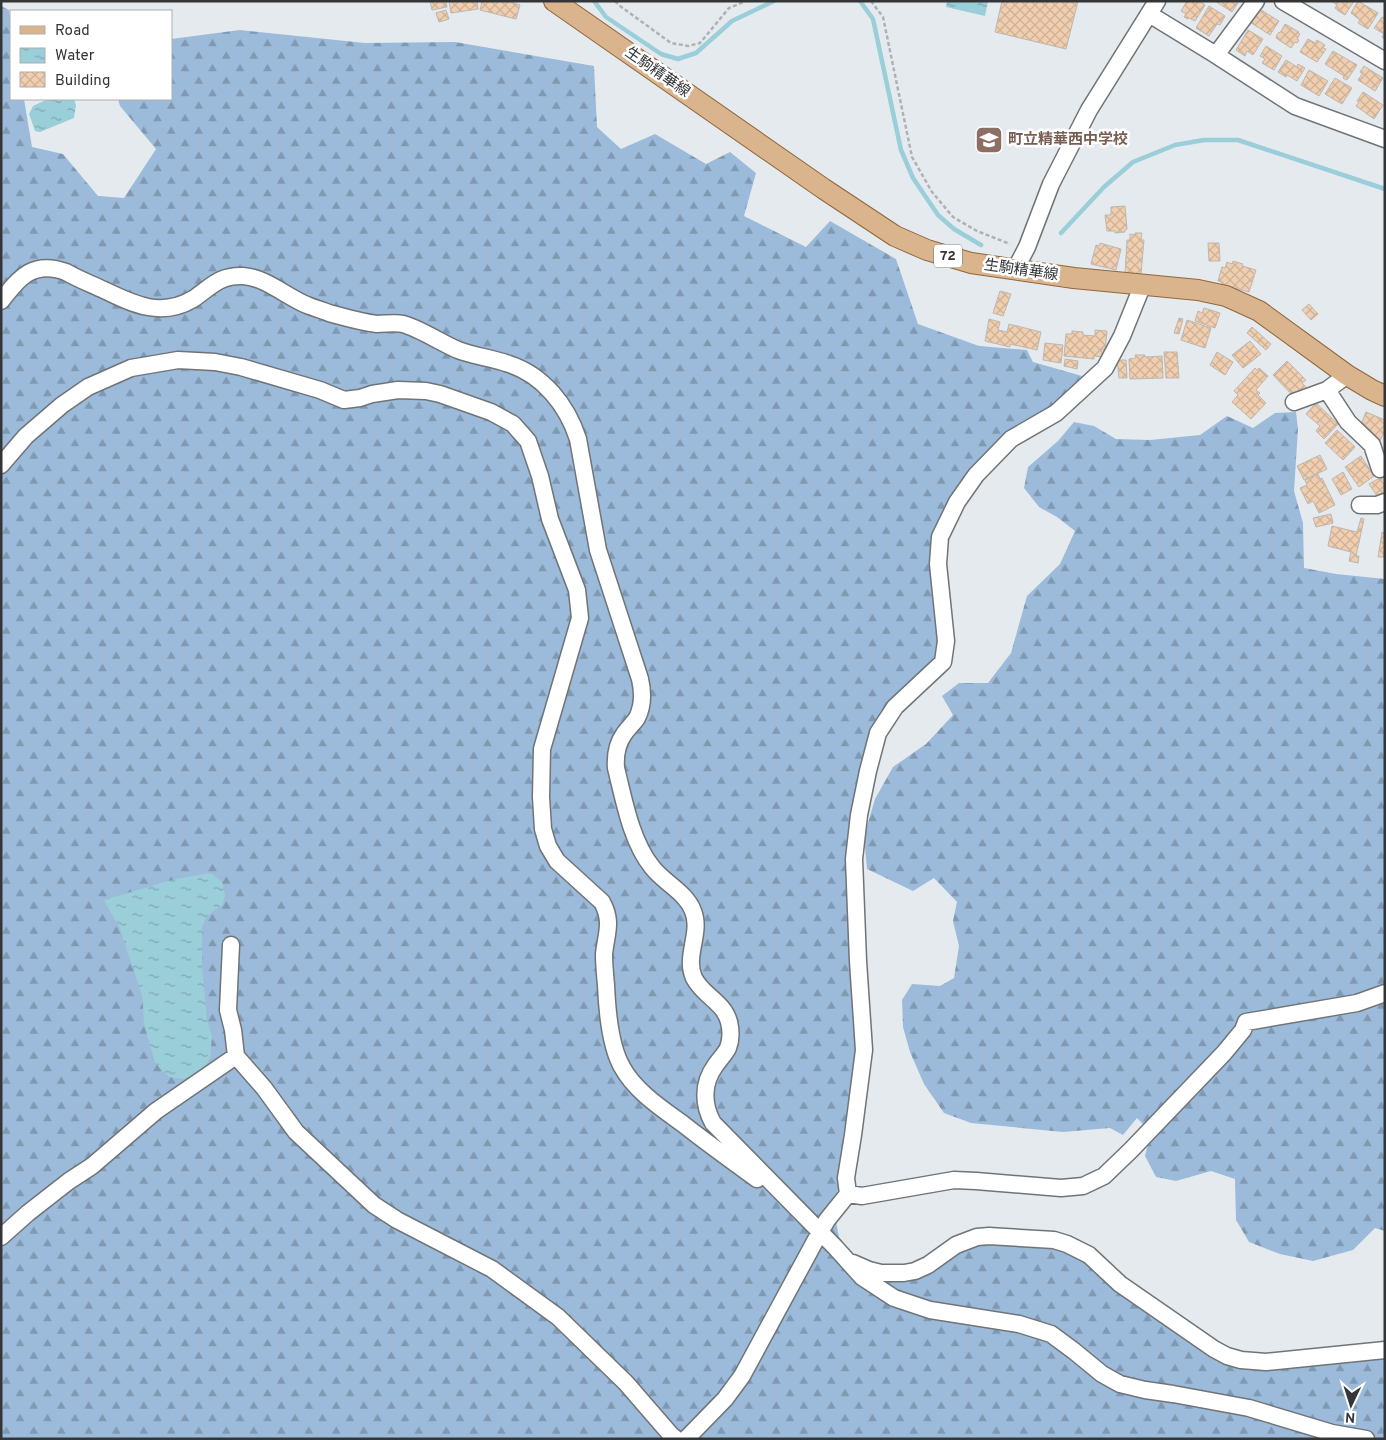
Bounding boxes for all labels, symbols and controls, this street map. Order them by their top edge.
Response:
legend [10,10,172,100]
text: Road [55,22,90,41]
street label: 生駒精華線 [621,43,694,102]
text: Water [55,47,95,66]
text: Building [55,72,110,91]
school or university icon: 町立精華西中学校 [974,125,1004,155]
place label: 町立精華西中学校 [1008,130,1128,150]
road number: 72 [934,245,962,268]
street label: 生駒精華線 [983,255,1060,286]
north arrow [1326,1380,1376,1430]
text: N [1345,1408,1356,1425]

